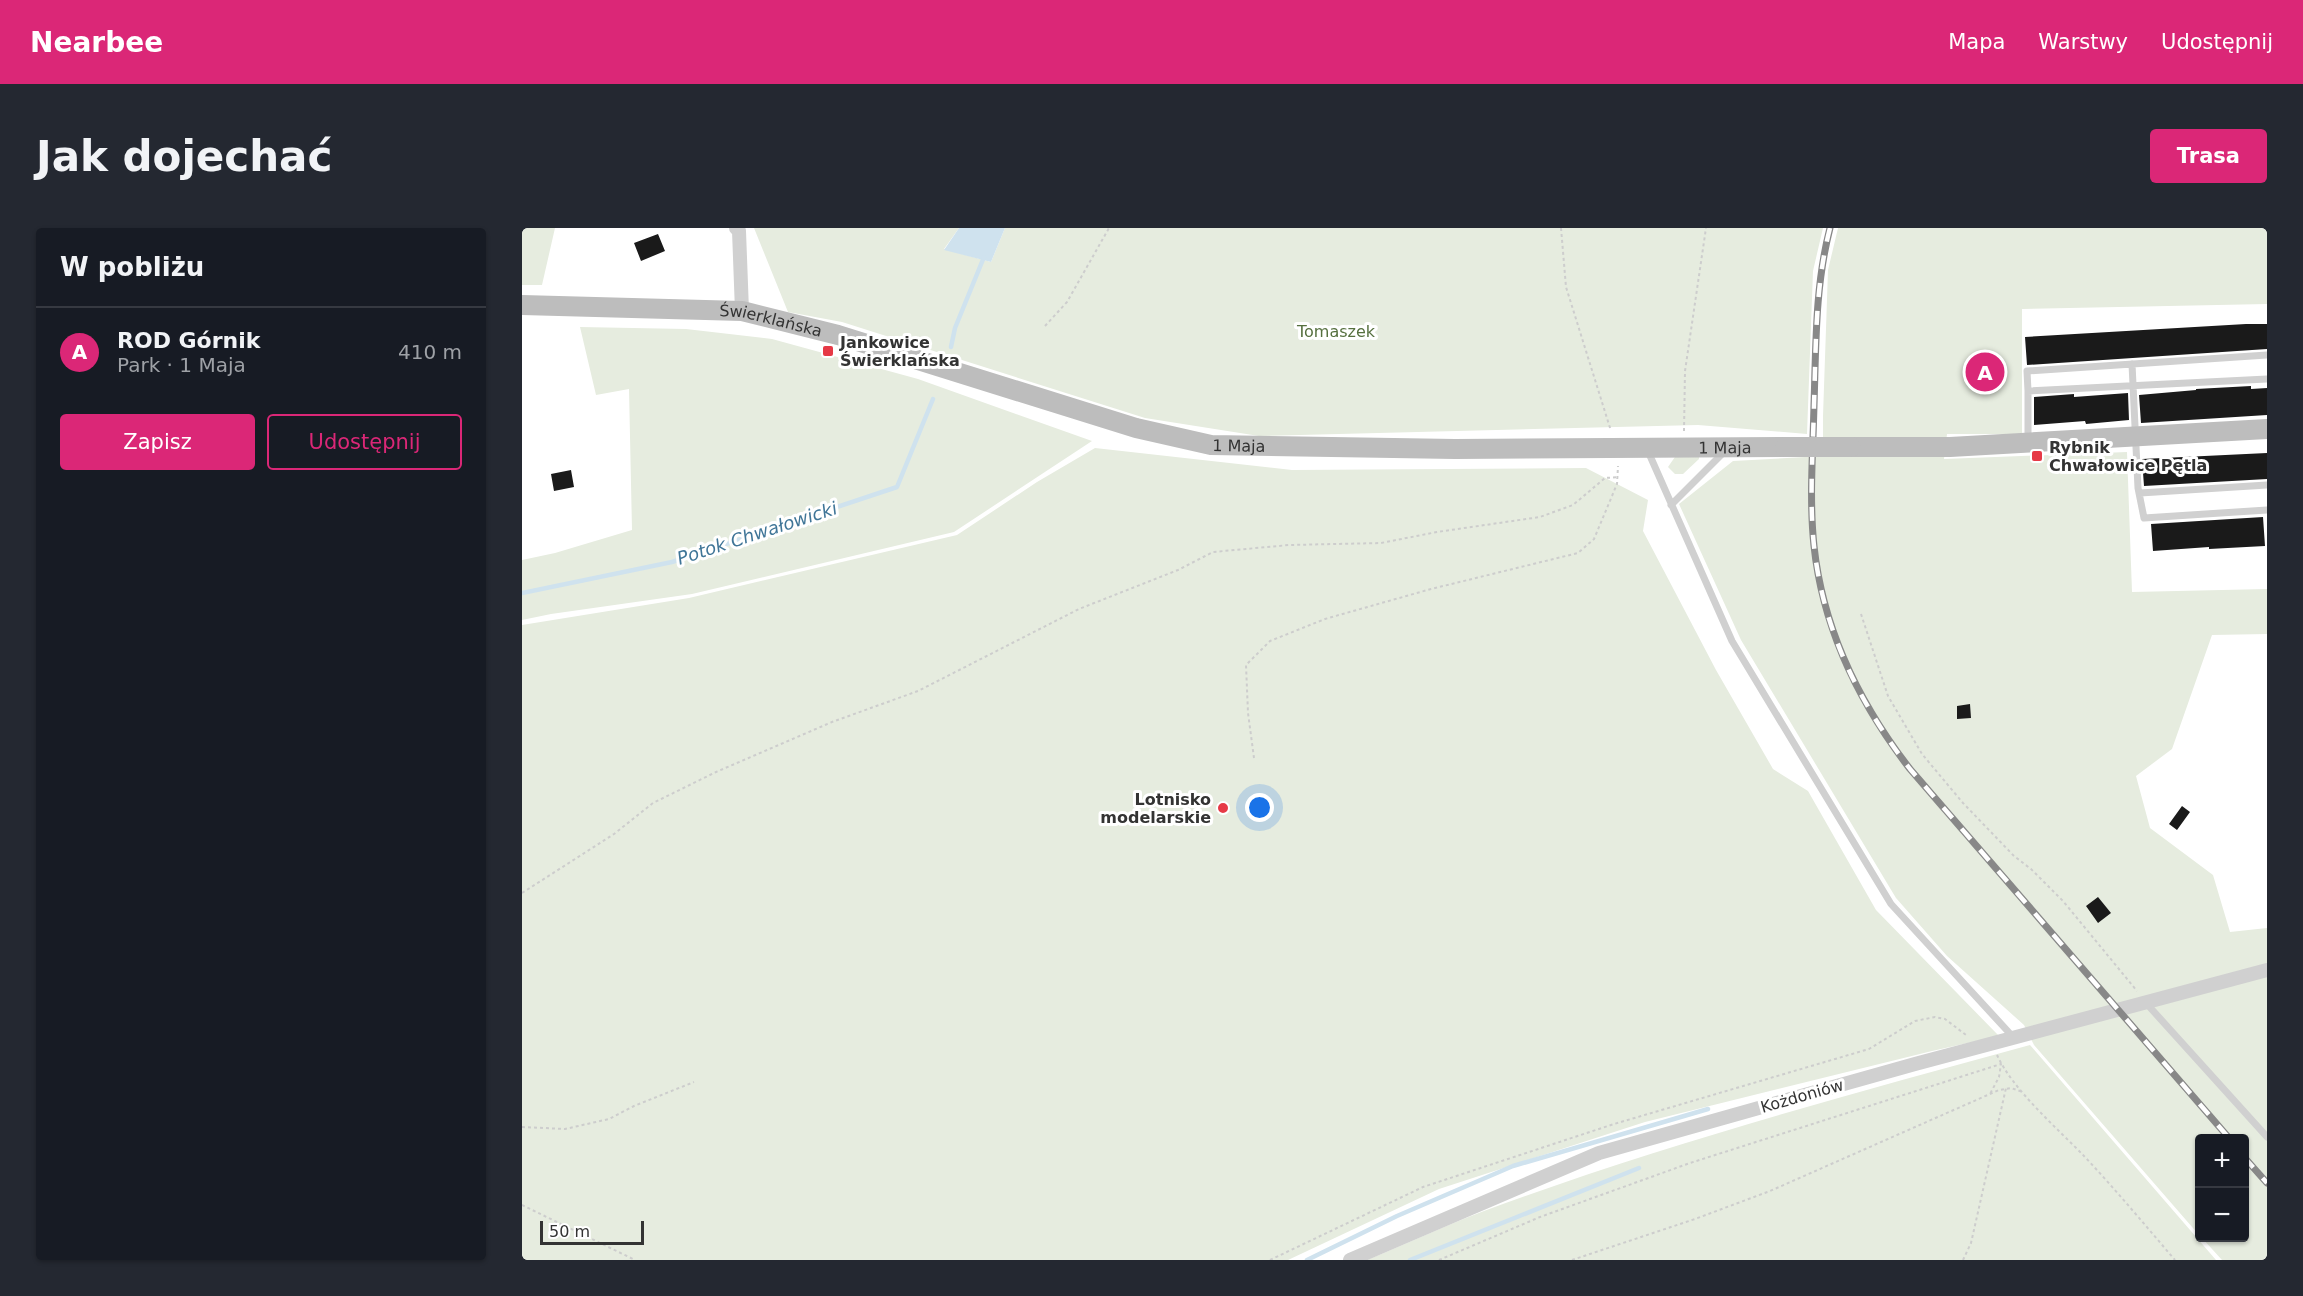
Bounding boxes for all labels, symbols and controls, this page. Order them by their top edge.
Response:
text: Nearbee [30,26,163,59]
text: Mapa [1948,30,2005,54]
text: Warstwy [2038,30,2128,54]
text: Udostępnij [2161,30,2273,54]
button: Trasa [2150,129,2267,183]
text: Jak dojechać [36,132,332,181]
text: W pobliżu [60,252,204,282]
street label: Świerklańska [719,301,824,340]
park label: Tomaszek [1296,322,1376,341]
text: ROD Górnik [117,328,260,353]
place label: Jankowice Świerklańska [839,333,960,370]
text: A [72,340,87,364]
text: 410 m [398,340,462,364]
marker: Jankowice Świerklańska [821,344,835,358]
pin: A [1966,350,2004,394]
text: Park · 1 Maja [117,353,246,377]
button: Zapisz [60,414,255,470]
button: Udostępnij [267,414,462,470]
street label: 1 Maja [1212,436,1266,455]
street label: 1 Maja [1698,438,1751,457]
place label: Rybnik Chwałowice Pętla [2049,438,2207,475]
marker: Rybnik Chwałowice Pętla [2030,449,2044,463]
water label: Potok Chwałowicki [674,497,840,569]
place label: Lotnisko modelarskie [1100,790,1211,827]
your location [1245,793,1274,822]
marker: Lotnisko modelarskie [1216,801,1230,815]
street label: Kożdoniów [1758,1075,1846,1117]
map controls [2195,1134,2249,1242]
button: + [2195,1134,2249,1188]
button: − [2195,1188,2249,1242]
scale bar [540,1218,644,1246]
text: 50 m [549,1222,590,1241]

